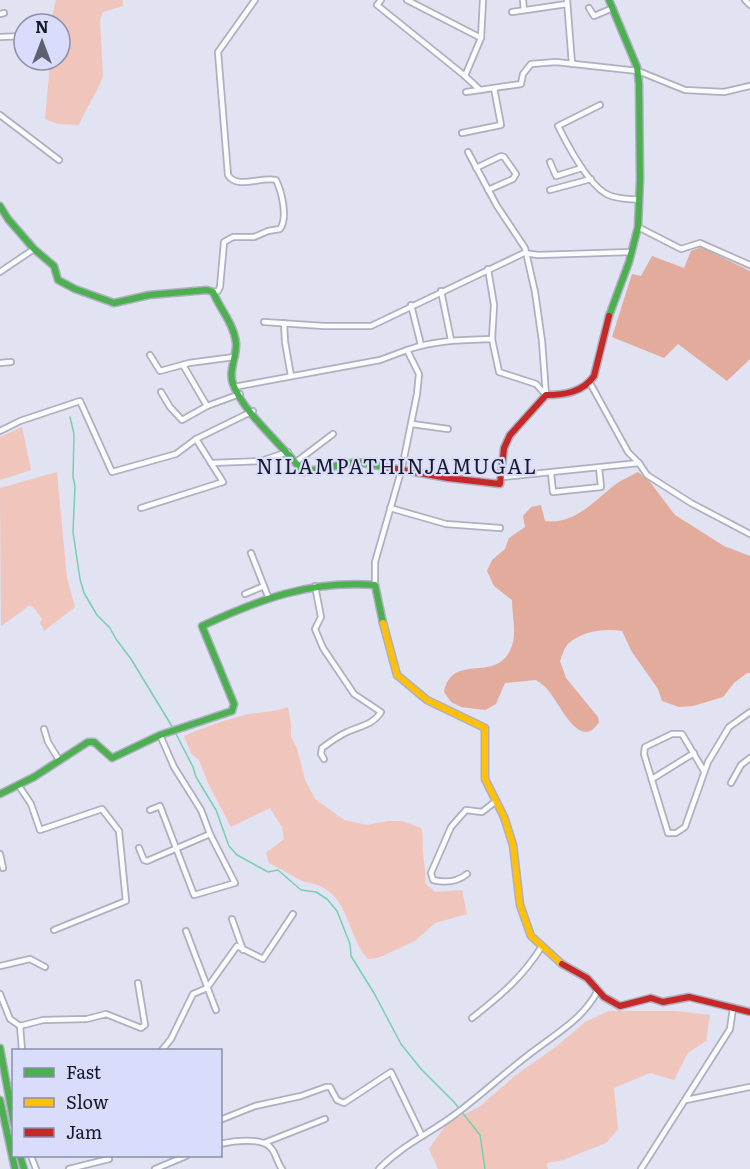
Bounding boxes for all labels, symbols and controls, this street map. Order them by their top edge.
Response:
north arrow [12,12,72,72]
text: N [35,14,49,38]
district label: NILAMPATHINJAMUGAL [256,450,538,480]
legend [12,1049,222,1157]
text: Fast [66,1058,102,1085]
text: Slow [66,1088,109,1115]
text: Jam [66,1118,102,1145]

